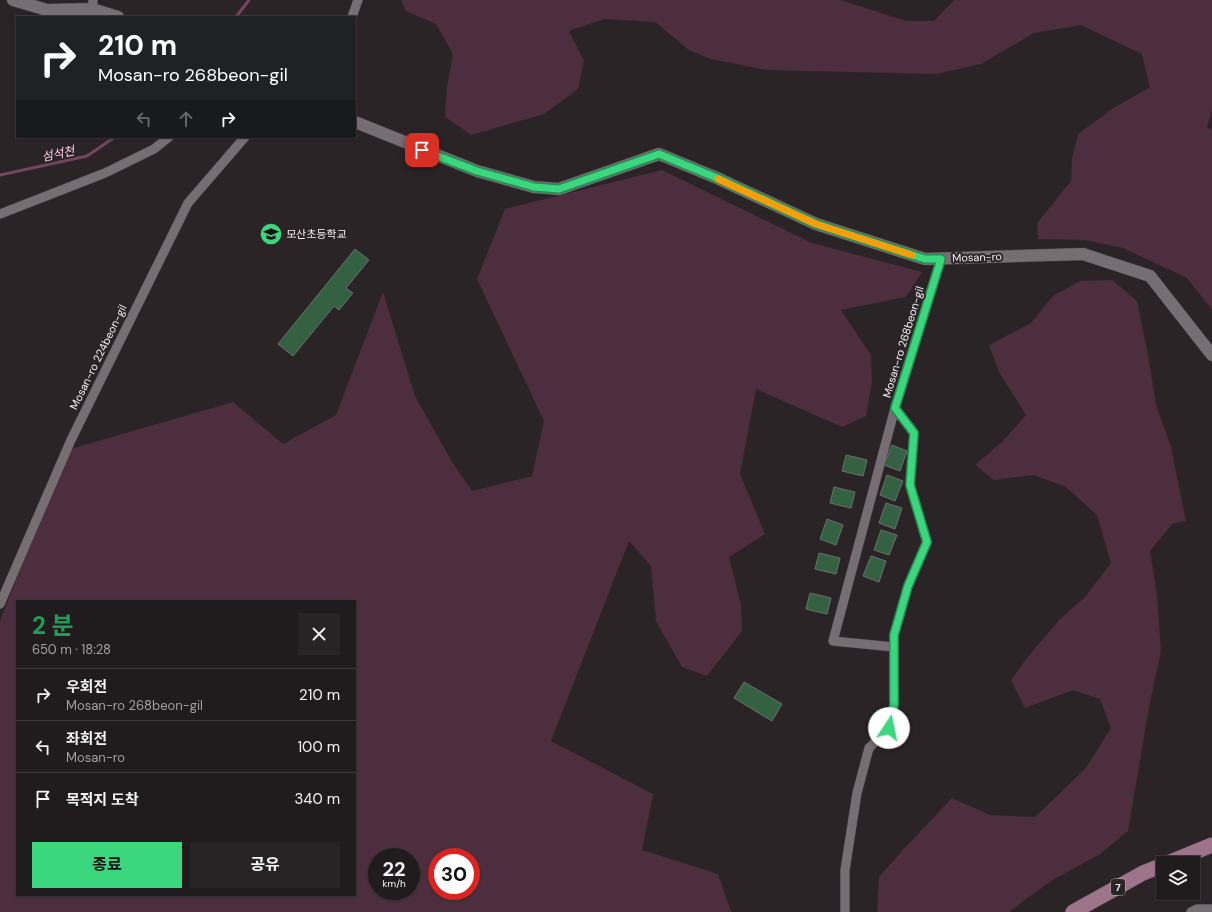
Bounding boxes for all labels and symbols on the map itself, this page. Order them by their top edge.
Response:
pin [405,133,439,167]
water label: 섬석천 [40,142,78,165]
school or university icon: 모산초등학교 [258,221,284,247]
place label: 모산초등학교 [286,227,347,241]
street label: Mosan-ro [952,249,1002,265]
street label: Mosan-ro 268beon-gil [879,285,927,399]
street label: Mosan-ro 224beon-gil [66,302,130,412]
position arrow [868,707,910,749]
speed limit sign: 30 [428,848,480,900]
road number: 7 [1111,879,1125,895]

